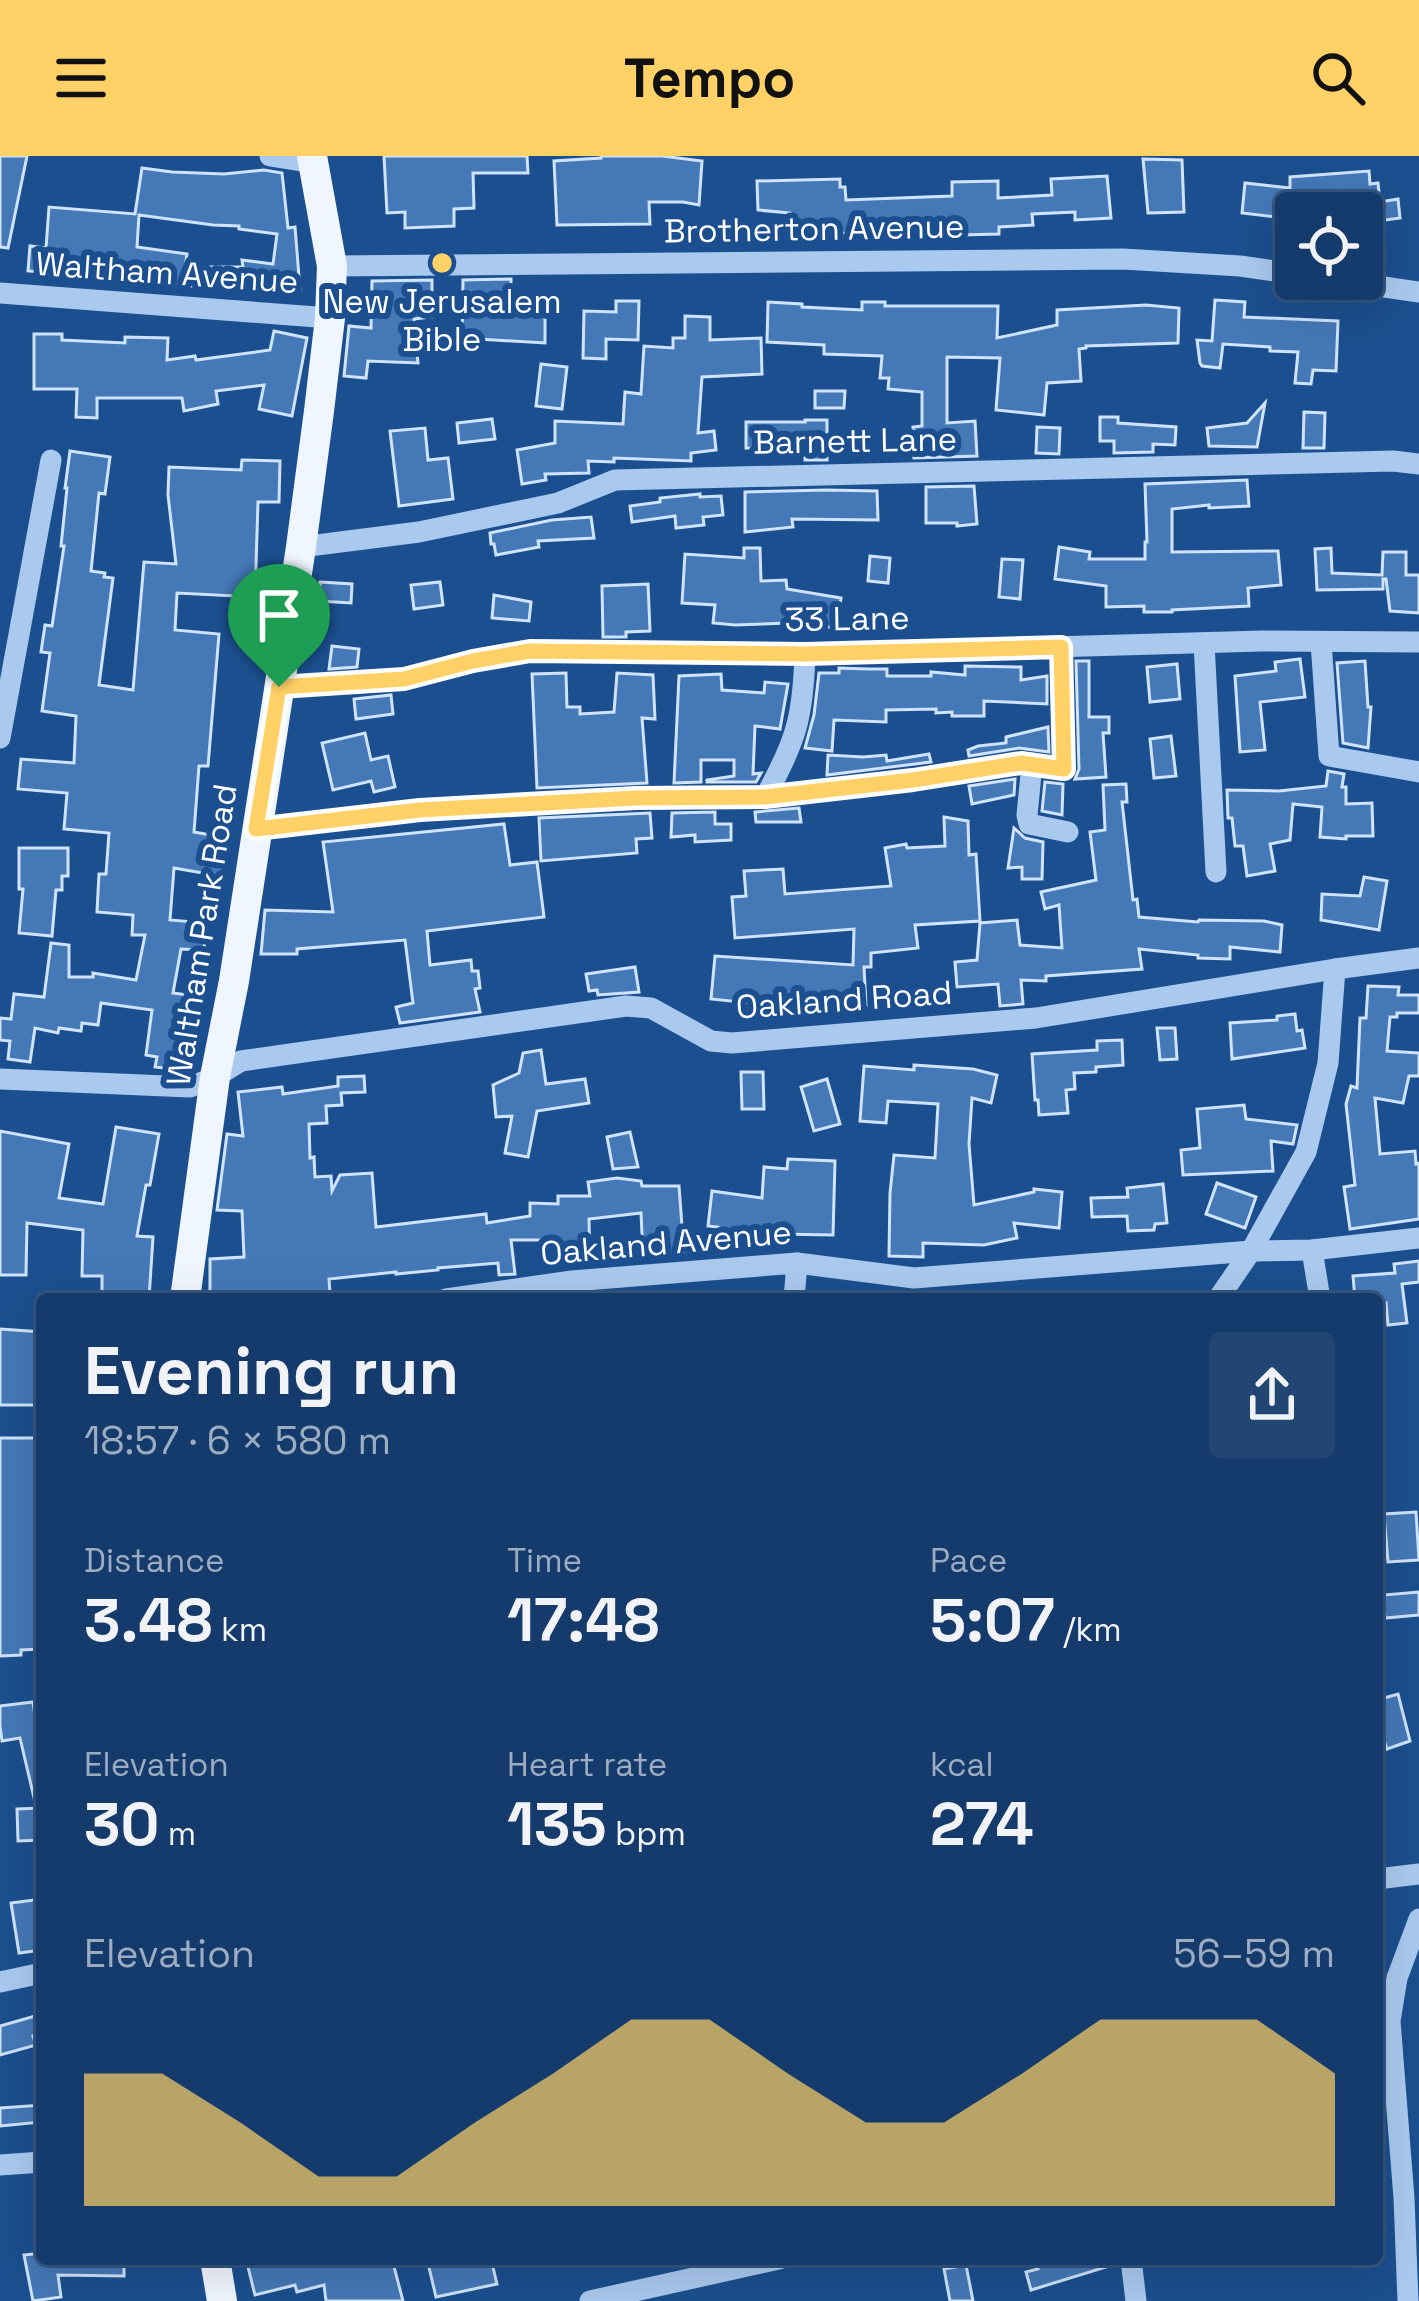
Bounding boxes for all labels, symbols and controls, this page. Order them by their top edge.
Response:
text: Tempo [624,44,795,113]
icon: menu [48,45,114,111]
icon: search [1305,45,1371,111]
map controls [1275,192,1383,300]
button: locate [1275,192,1383,300]
street label: Brotherton Avenue [663,205,965,253]
street label: Waltham Avenue [34,243,300,303]
marker: New Jerusalem Bible [429,250,455,276]
place label: New Jerusalem Bible [322,281,562,361]
street label: Barnett Lane [753,418,957,464]
pin [228,564,330,687]
icon: arrive [246,582,312,648]
street label: 33 Lane [784,597,910,641]
street label: Waltham Park Road [157,781,247,1089]
street label: Oakland Road [734,971,954,1029]
street label: Oakland Avenue [539,1211,793,1275]
text: Evening run [84,1329,459,1413]
button: share [1209,1332,1335,1458]
text: 18:57 · 6 × 580 m [84,1416,391,1465]
text: Distance [84,1540,225,1582]
text: Time [507,1540,582,1582]
text: Pace [930,1540,1007,1582]
text: 3.48 [84,1582,213,1659]
text: 17:48 [507,1582,659,1659]
text: 5:07 [930,1582,1055,1659]
text: km [213,1609,267,1651]
text: /km [1055,1609,1122,1651]
text: Elevation [84,1744,229,1786]
text: Heart rate [507,1744,667,1786]
text: kcal [930,1744,994,1786]
text: 30 [84,1786,159,1863]
text: 135 [507,1786,607,1863]
text: 274 [930,1786,1034,1863]
text: m [159,1813,196,1855]
text: bpm [607,1813,686,1855]
text: Elevation [84,1929,255,1978]
text: 56–59 m [1173,1929,1335,1978]

